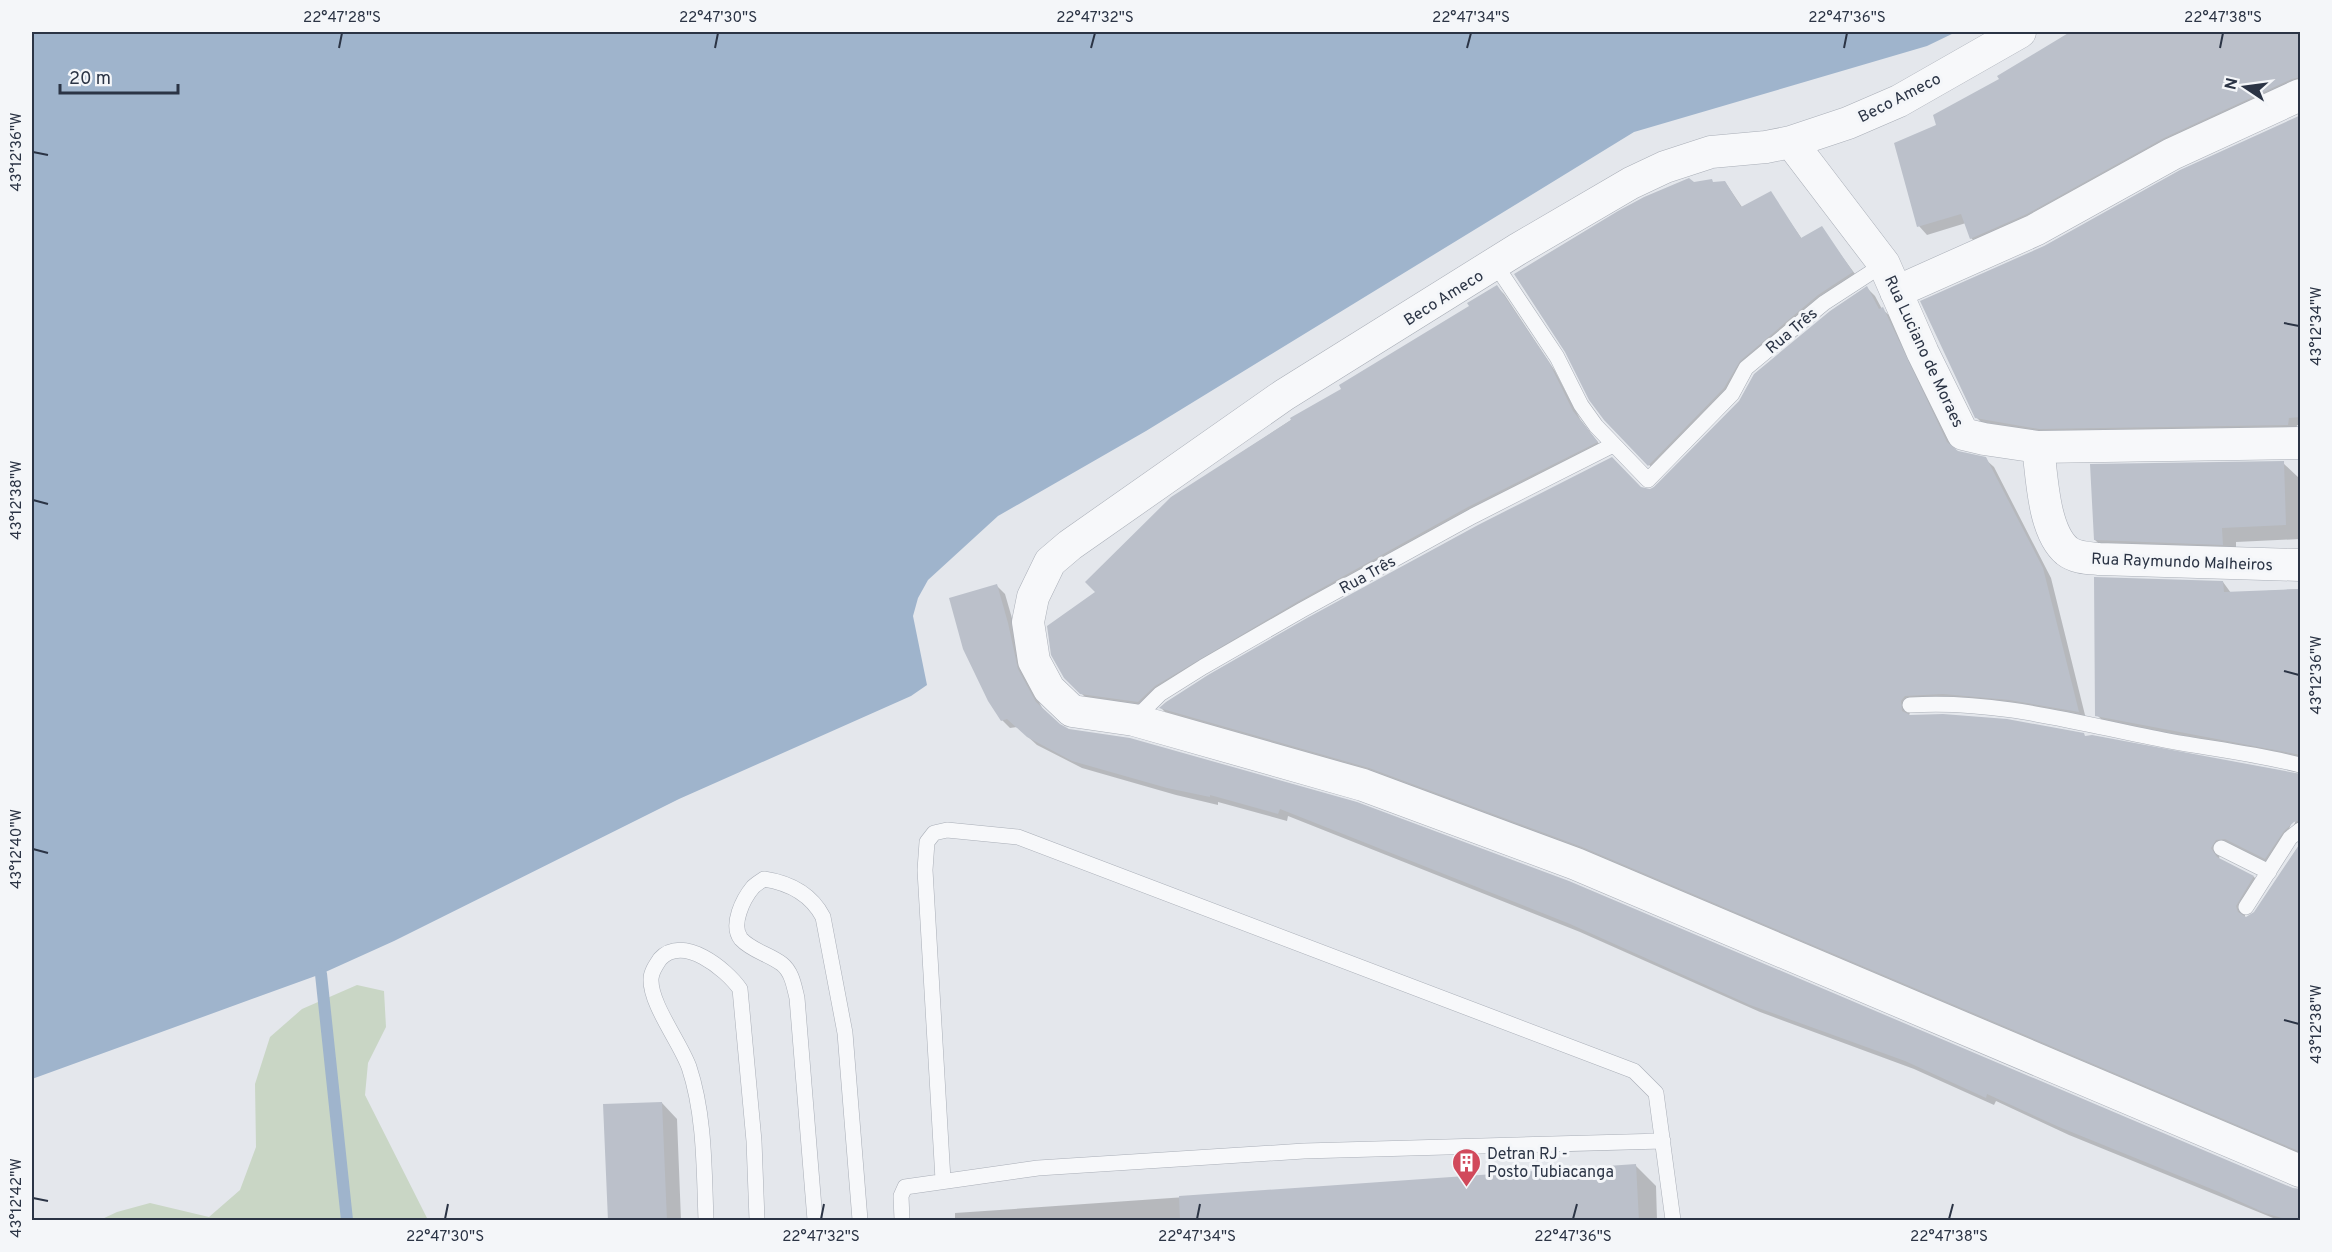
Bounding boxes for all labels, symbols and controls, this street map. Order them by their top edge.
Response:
text: 22°47'28"S [303,9,381,28]
text: 22°47'30"S [679,9,757,28]
text: 22°47'32"S [1056,9,1134,28]
text: 22°47'34"S [1432,9,1510,28]
text: 22°47'36"S [1808,9,1886,28]
text: 22°47'38"S [2184,9,2262,28]
scale bar [60,57,178,95]
north arrow [2215,57,2275,117]
text: 20 m [69,68,111,91]
street label: Beco Ameco [1855,69,1945,128]
text: N [2221,76,2243,92]
text: 43°12'36"W [8,112,27,192]
street label: Beco Ameco [1400,266,1488,331]
street label: Rua Luciano de Moraes [1879,272,1967,431]
text: 43°12'34"W [2308,286,2327,366]
street label: Rua Três [1762,304,1822,359]
text: 43°12'38"W [8,460,27,540]
street label: Rua Raymundo Malheiros [2091,550,2273,576]
street label: Rua Três [1336,552,1400,599]
text: 43°12'36"W [2308,635,2327,715]
text: 43°12'40"W [8,809,27,889]
text: 43°12'38"W [2308,984,2327,1064]
place label: Detran RJ - Posto Tubiacanga [1487,1145,1614,1183]
building icon: Detran RJ - Posto Tubiacanga [1450,1146,1482,1188]
text: 43°12'42"W [8,1158,27,1238]
text: 22°47'30"S [406,1228,484,1247]
text: 22°47'32"S [782,1228,860,1247]
text: 22°47'34"S [1158,1228,1236,1247]
text: 22°47'36"S [1534,1228,1612,1247]
text: 22°47'38"S [1910,1228,1988,1247]

